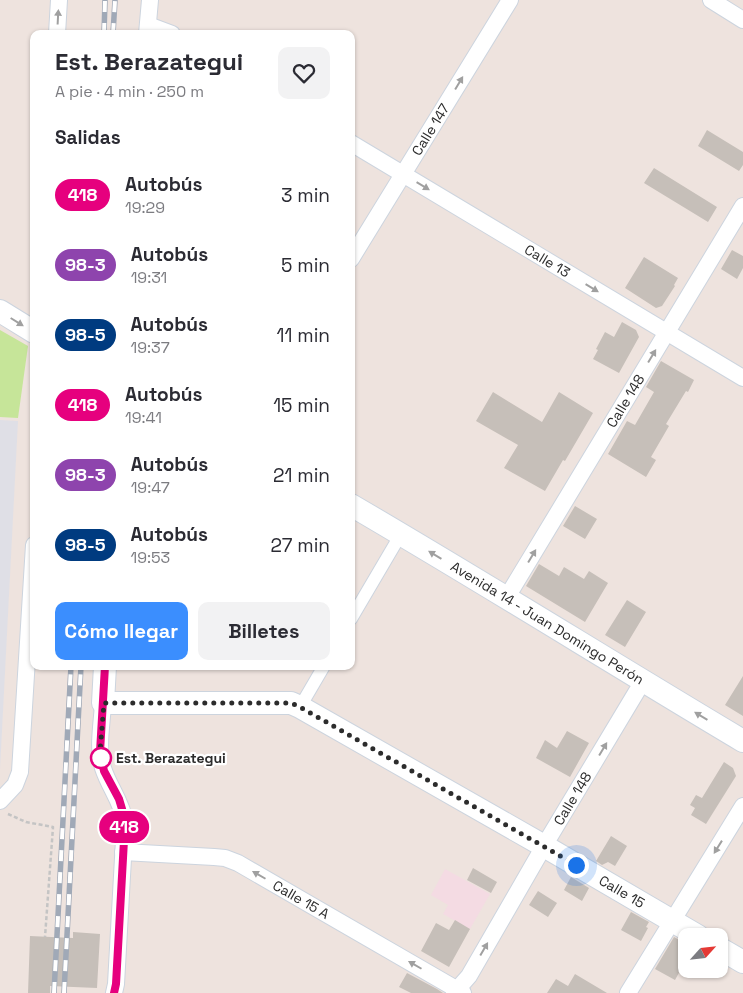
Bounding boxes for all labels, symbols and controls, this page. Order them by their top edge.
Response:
one-way arrow [55,9,63,25]
text: Est. Berazategui [55,46,243,77]
button: heart [278,47,330,99]
one-way arrow [455,77,464,90]
text: A pie · 4 min · 250 m [55,81,204,102]
street label: Calle 147 [408,100,453,159]
text: Salidas [55,125,121,150]
text: Autobús [125,172,202,197]
one-way arrow [416,182,429,191]
text: 418 [68,183,97,206]
text: 3 min [281,183,330,208]
text: 19:29 [125,197,165,218]
street label: Calle 13 [521,240,574,281]
text: Autobús [131,242,208,267]
text: 98-3 [65,253,106,276]
text: 5 min [281,253,330,278]
text: 19:31 [131,267,167,288]
one-way arrow [586,283,599,292]
text: Autobús [131,312,208,337]
one-way arrow [10,317,23,326]
text: 98-5 [65,323,106,346]
text: 11 min [277,323,330,348]
text: 19:37 [131,337,170,358]
one-way arrow [648,350,657,363]
street label: Calle 148 [602,371,648,431]
text: Autobús [125,382,202,407]
text: 418 [68,393,97,416]
text: 15 min [273,393,330,418]
text: 19:41 [125,407,162,428]
text: Autobús [131,452,208,477]
text: 98-3 [65,463,106,486]
text: 21 min [273,463,330,488]
text: 19:47 [131,477,170,498]
text: Autobús [131,522,208,547]
text: 98-5 [65,533,106,556]
text: 27 min [270,533,330,558]
text: 19:53 [131,547,170,568]
one-way arrow [528,549,537,562]
one-way arrow [429,550,442,559]
street label: Avenida 14 - Juan Domingo Perón [447,557,647,688]
button: Cómo llegar [55,602,188,660]
button: Billetes [198,602,330,660]
one-way arrow [695,712,708,721]
one-way arrow [598,742,607,755]
marker: Est. Berazategui [90,747,112,769]
place label: Est. Berazategui [116,749,226,767]
street label: Calle 148 [549,768,596,829]
line badge: 418 [95,811,153,843]
text: 418 [109,815,139,838]
one-way arrow [713,841,722,854]
your location [564,853,589,878]
one-way arrow [251,871,266,879]
street label: Calle 15 [596,871,648,912]
street label: Calle 15 A [270,876,333,923]
north arrow [678,928,728,978]
map controls [678,928,728,978]
one-way arrow [480,943,489,956]
one-way arrow [408,960,421,969]

